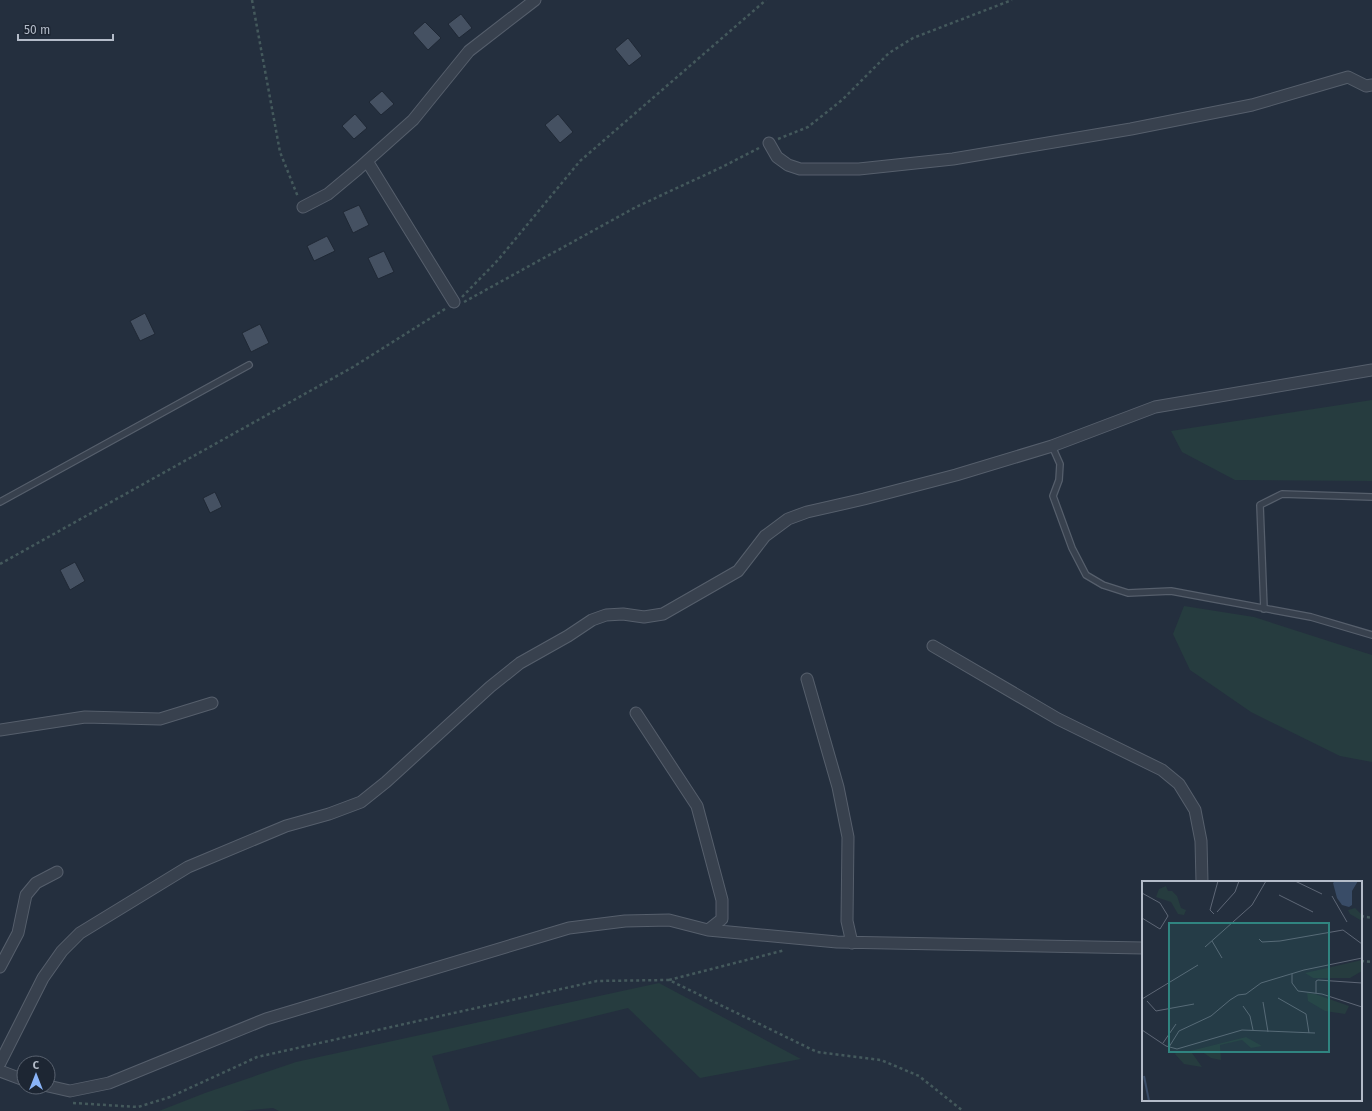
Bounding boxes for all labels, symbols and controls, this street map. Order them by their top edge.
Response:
scale bar [18,16,113,42]
text: 50 m [24,23,50,37]
inset map [1142,881,1362,1101]
north arrow [16,1055,56,1095]
text: С [33,1059,40,1072]

